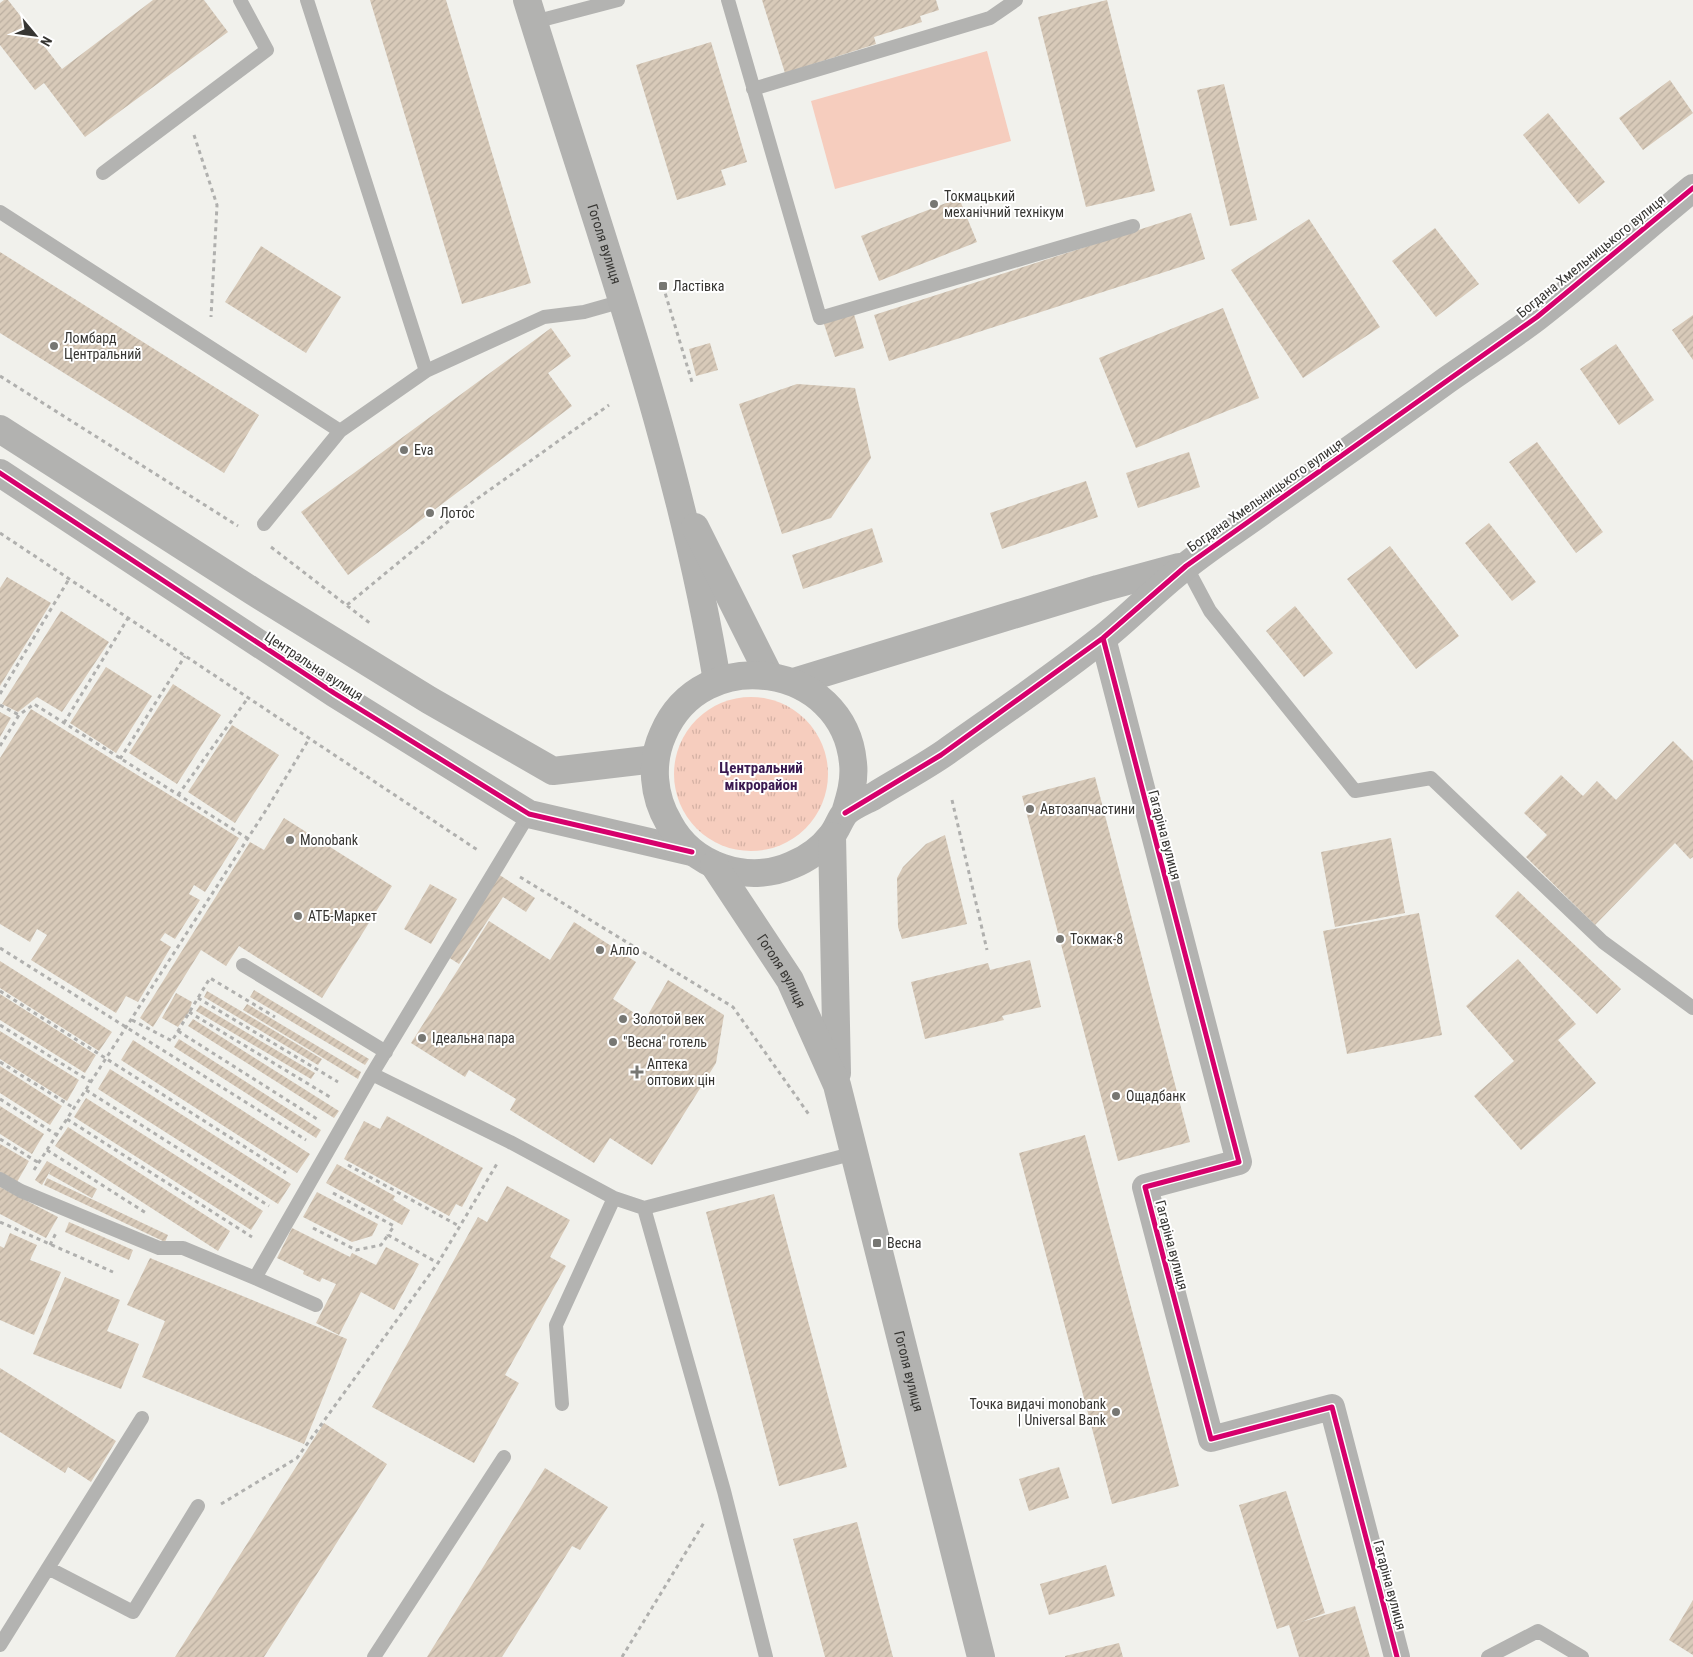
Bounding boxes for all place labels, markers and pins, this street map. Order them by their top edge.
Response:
place label: Токмацький механічний технікум [944,188,1064,220]
marker: Токмацький механічний технікум [928,198,940,210]
place label: Ластівка [673,278,724,294]
marker: Ластівка [657,280,669,292]
place label: Ломбард Центральний [64,330,141,362]
marker: Ломбард Центральний [48,340,60,352]
place label: Eva [414,442,433,458]
marker: Eva [398,444,410,456]
place label: Лотос [440,505,475,521]
marker: Лотос [424,507,436,519]
place label: Автозапчастини [1040,801,1135,817]
marker: Автозапчастини [1024,803,1036,815]
place label: Monobank [300,832,359,848]
marker: Monobank [284,834,296,846]
place label: АТБ-Маркет [308,908,377,924]
marker: АТБ-Маркет [292,910,304,922]
place label: Токмак-8 [1070,931,1123,947]
marker: Токмак-8 [1054,933,1066,945]
place label: Алло [610,942,640,958]
marker: Алло [594,944,606,956]
place label: Золотой век [633,1011,705,1027]
marker: Золотой век [617,1013,629,1025]
place label: Ідеальна пара [432,1030,515,1046]
marker: Ідеальна пара [416,1032,428,1044]
place label: "Весна" готель [623,1034,707,1050]
marker: "Весна" готель [607,1036,619,1048]
place label: Аптека оптових цін [647,1056,715,1088]
marker: Аптека оптових цін [631,1066,643,1078]
place label: Ощадбанк [1126,1088,1186,1104]
marker: Ощадбанк [1110,1090,1122,1102]
place label: Весна [887,1235,922,1251]
marker: Весна [871,1237,883,1249]
place label: Точка видачі monobank | Universal Bank [969,1396,1107,1428]
marker: Точка видачі monobank | Universal Bank [1110,1406,1122,1418]

